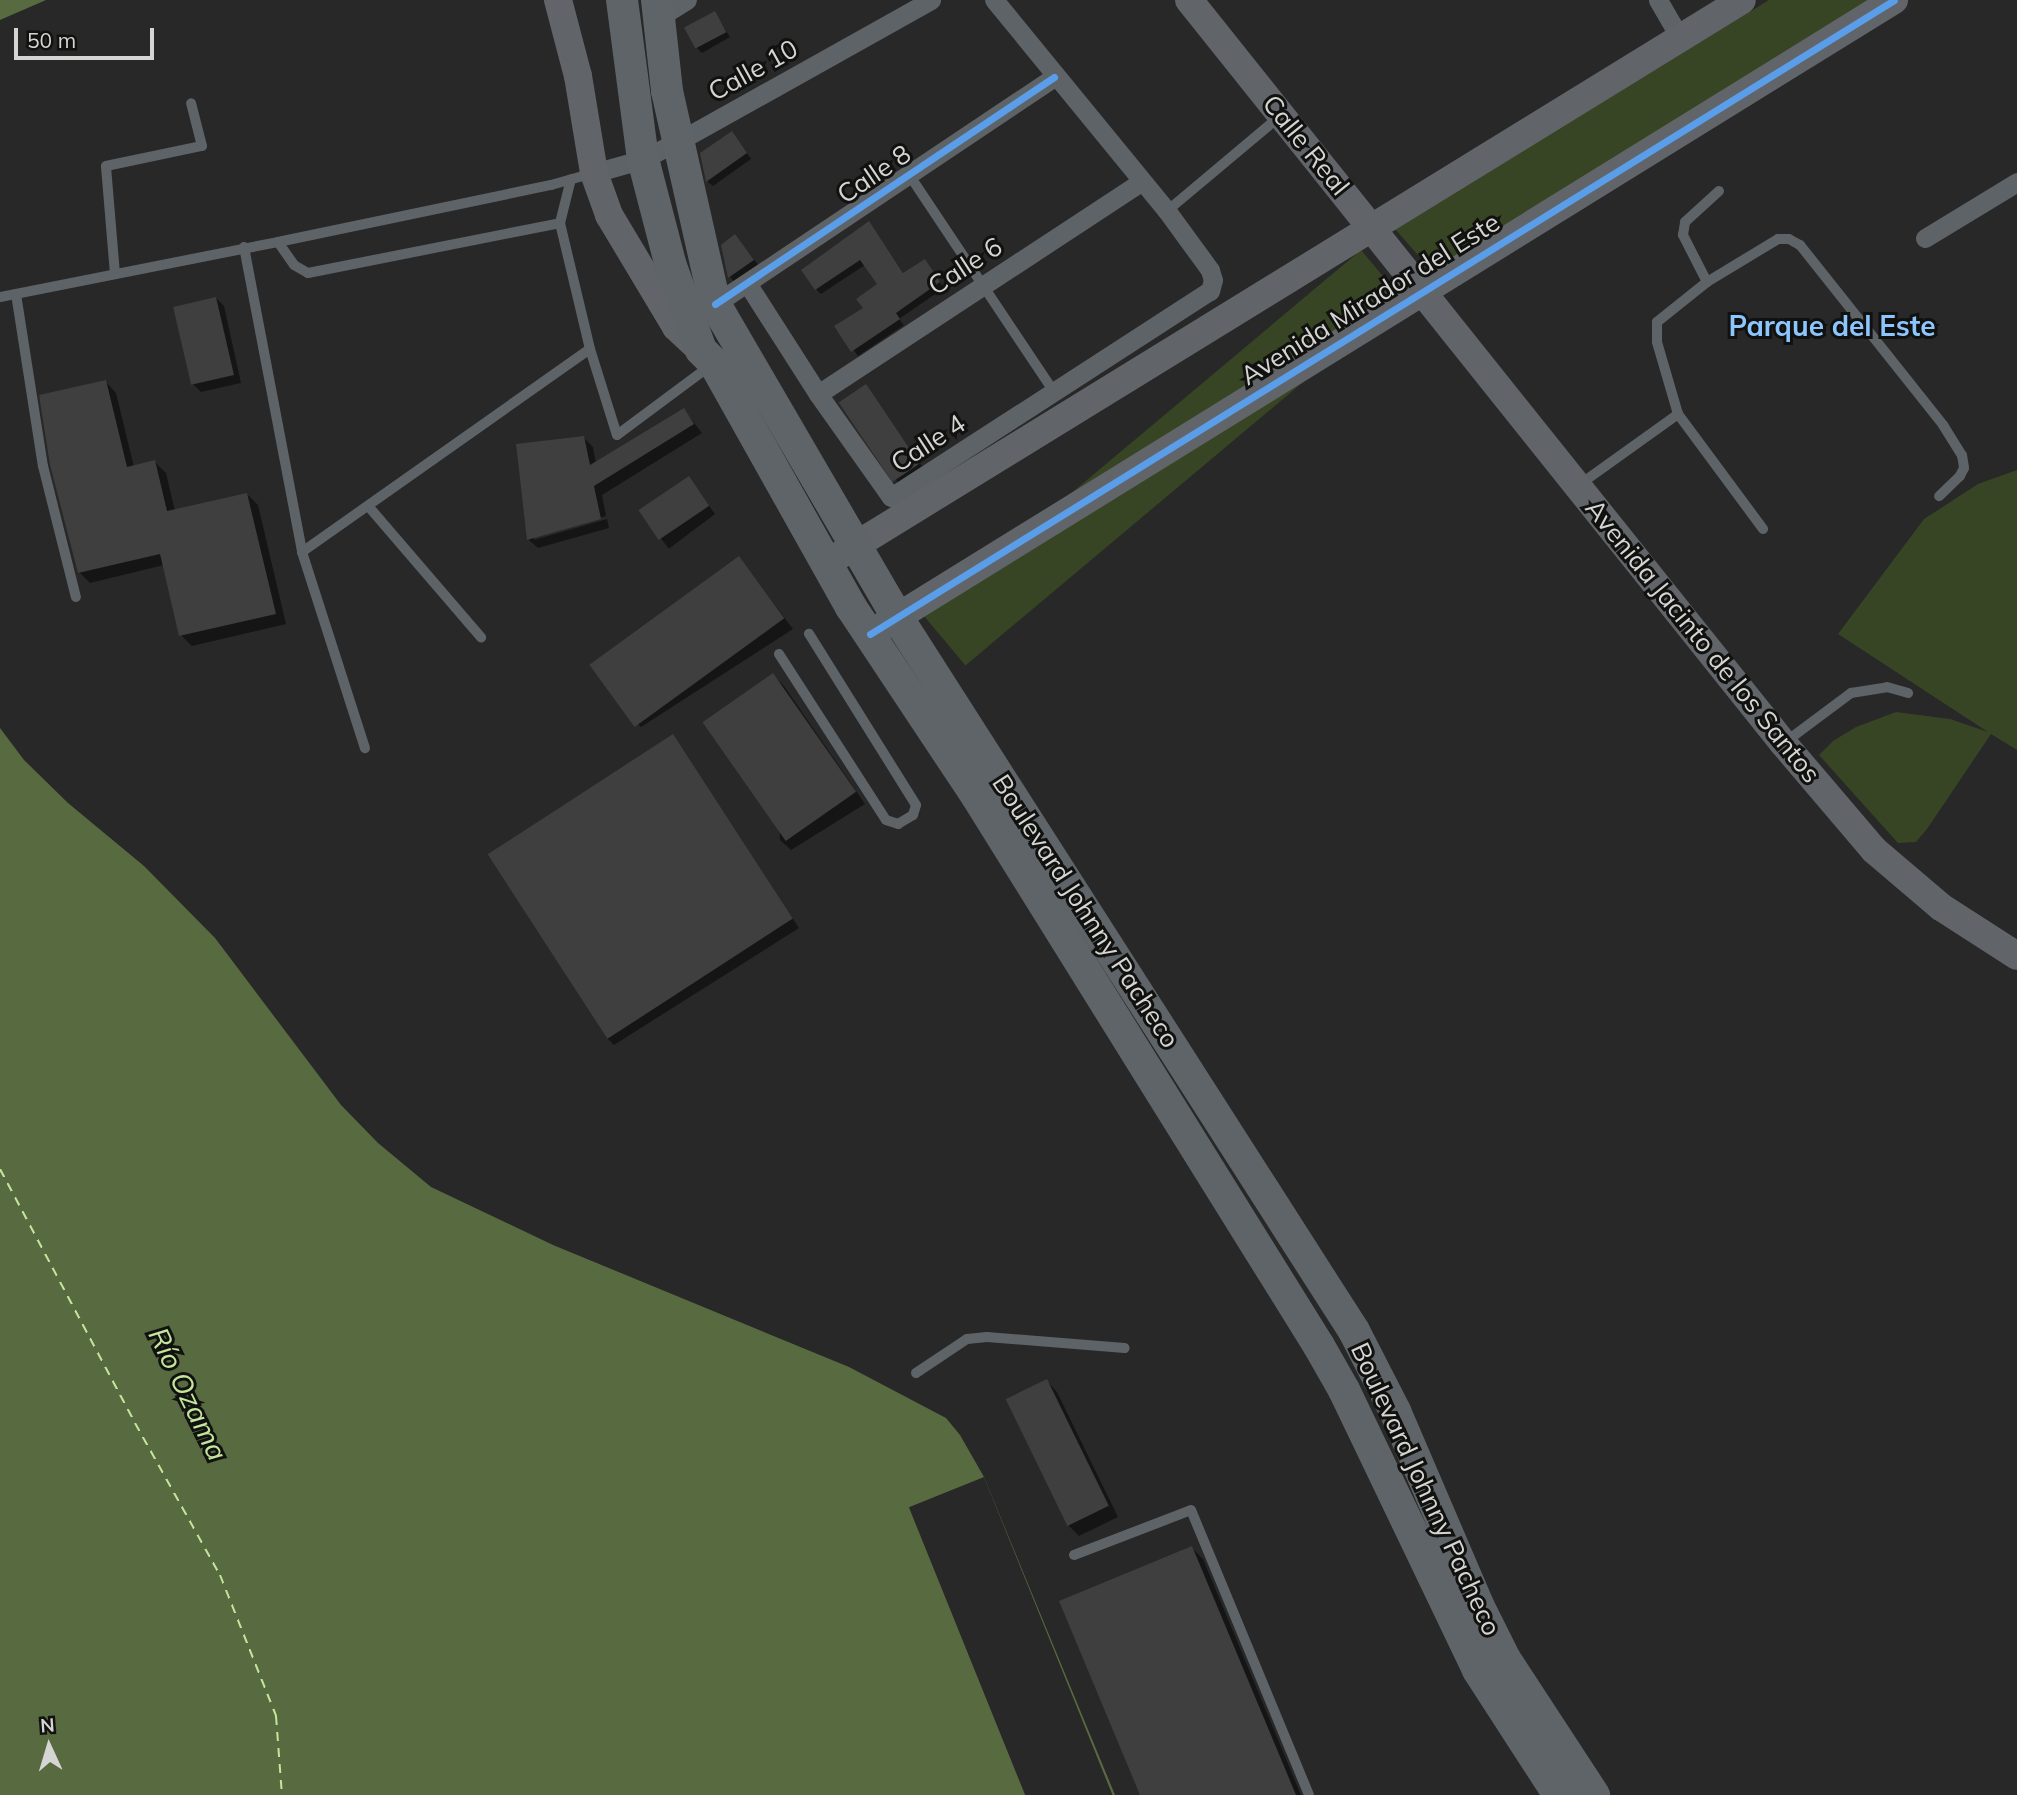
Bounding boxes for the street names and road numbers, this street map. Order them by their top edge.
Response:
street label: Calle 10 [703,33,803,107]
street label: Calle Real [1256,89,1356,201]
street label: Calle 8 [831,138,917,210]
street label: Avenida Mirador del Este [1235,206,1505,392]
street label: Calle 6 [922,231,1008,301]
street label: Calle 4 [885,408,971,478]
street label: Avenida Jacinto de los Santos [1579,493,1827,789]
street label: Boulevard Johnny Pacheco [986,768,1186,1054]
street label: Boulevard Johnny Pacheco [1344,1338,1508,1640]

